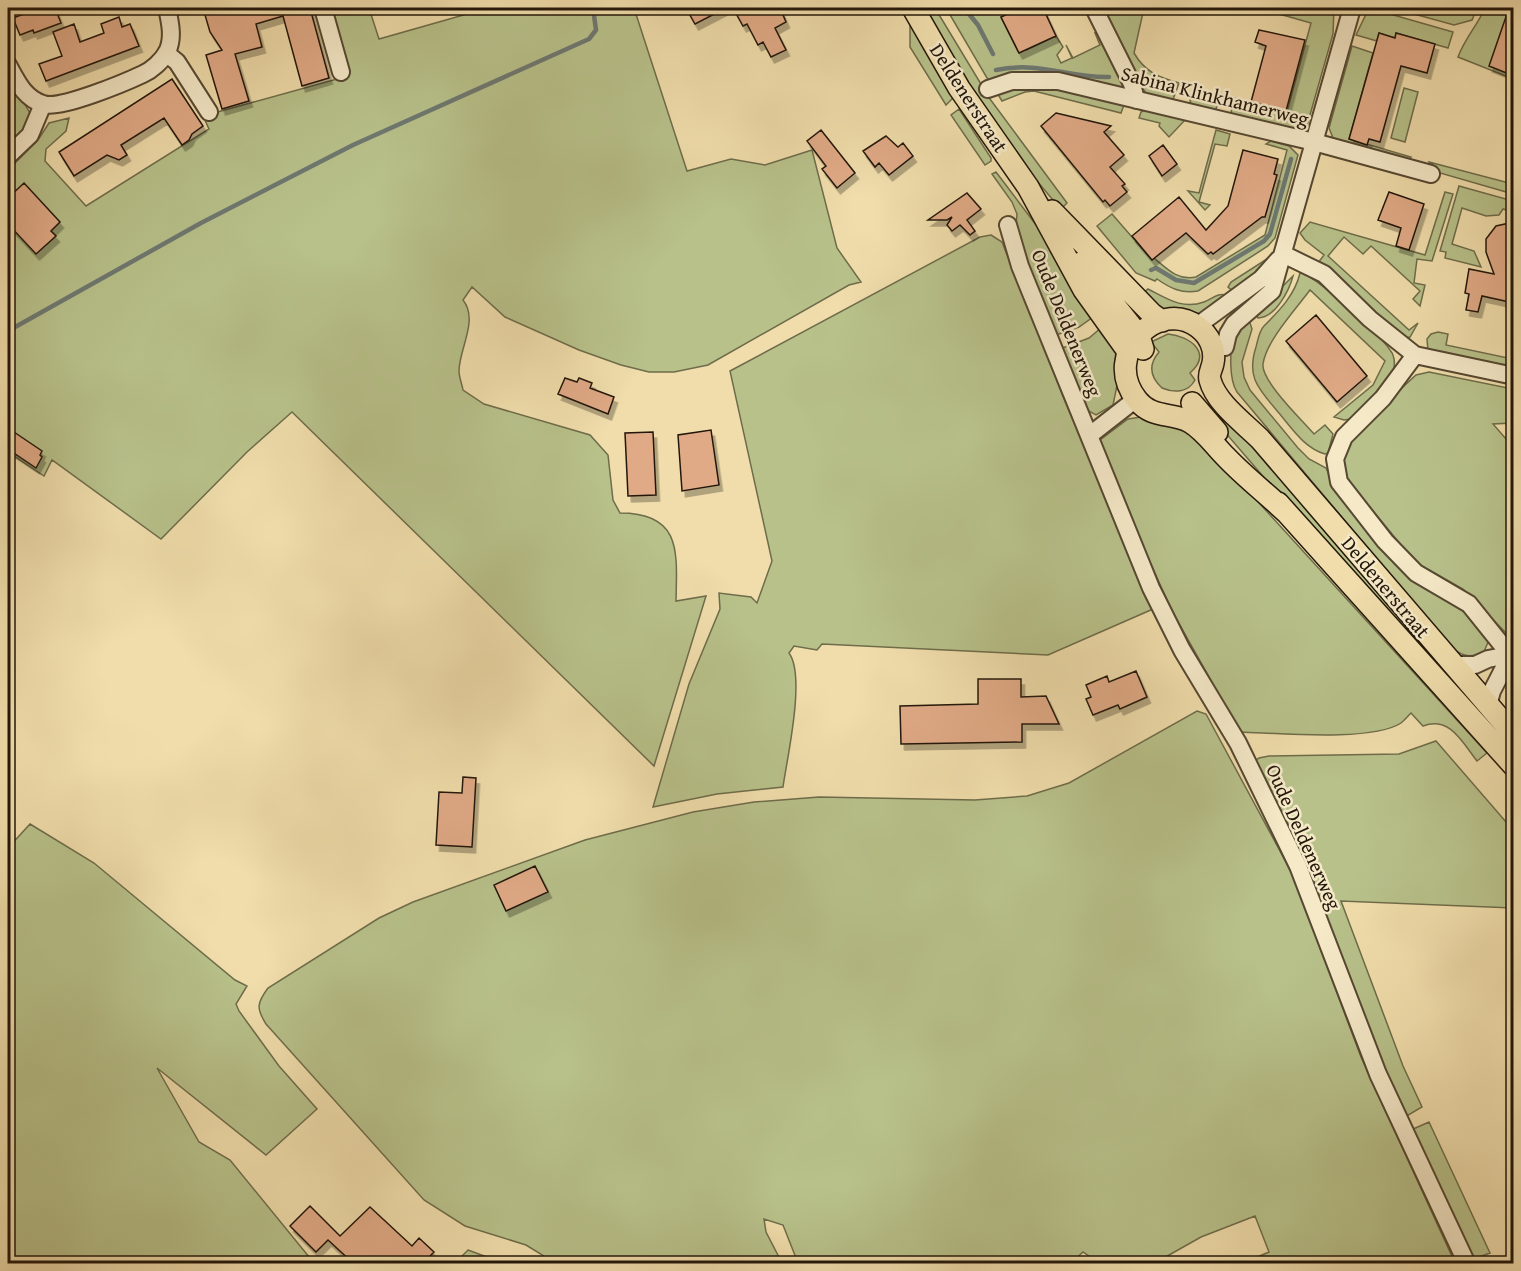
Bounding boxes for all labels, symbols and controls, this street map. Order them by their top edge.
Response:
street label: Deldenerstraat [923,37,1016,158]
street label: Sabina Klinkhamerweg [1118,58,1312,133]
street label: Oude Deldenerweg [1025,245,1110,401]
street label: Deldenerstraat [1335,529,1438,644]
street label: Oude Deldenerweg [1259,759,1350,914]

